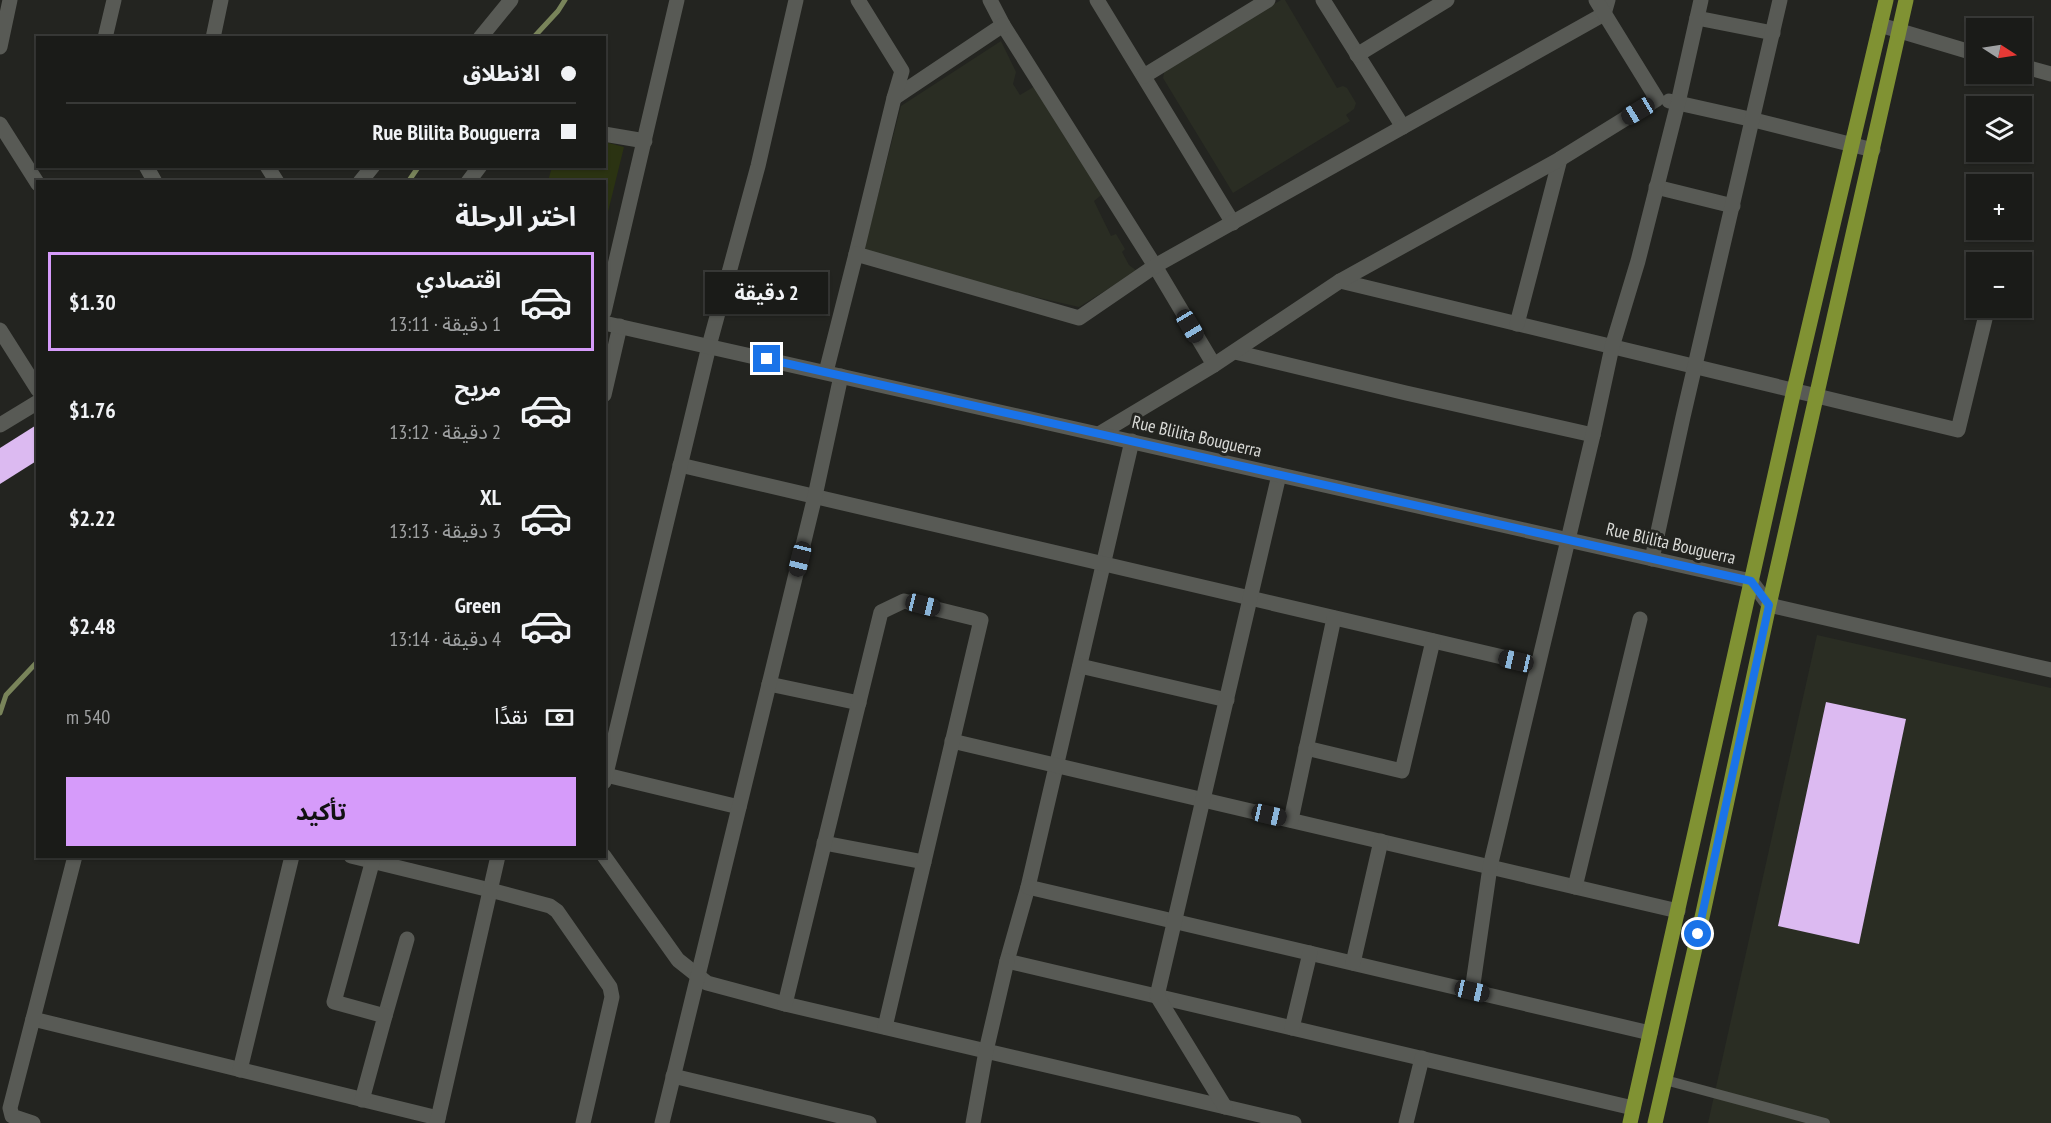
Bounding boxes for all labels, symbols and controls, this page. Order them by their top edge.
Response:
north arrow [1966,18,2032,84]
map controls [1966,18,2032,318]
text: الانطلاق [463,59,540,87]
car [1618,94,1658,128]
button: layers [1966,96,2032,162]
text: Rue Blilita Bouguerra [372,118,540,146]
button: + [1966,174,2032,240]
text: اختر الرحلة [455,199,576,233]
button: − [1966,252,2032,318]
text: اقتصادي [416,266,501,294]
callout: 2 دقيقة [706,272,828,314]
icon: car [519,275,573,329]
text: 2 دقيقة [735,280,798,306]
text: $1.30 [69,288,116,316]
car [1173,306,1207,346]
text: 1 دقيقة · 13:11 [389,311,501,337]
route end [753,345,780,372]
text: مريح [455,374,501,402]
icon: car [519,383,573,437]
text: $1.76 [69,396,116,424]
street label: Rue Blilita Bouguerra [1130,410,1264,462]
text: 2 دقيقة · 13:12 [389,419,501,445]
text: XL [480,483,501,511]
icon: car [519,491,573,545]
text: $2.22 [69,504,116,532]
street label: Rue Blilita Bouguerra [1604,517,1738,569]
text: 3 دقيقة · 13:13 [389,518,501,544]
car [787,539,813,579]
text: Green [455,591,501,619]
car [903,592,943,618]
icon: car [519,599,573,653]
text: $2.48 [69,612,116,640]
text: 4 دقيقة · 13:14 [389,626,501,652]
car [1496,648,1536,674]
icon: cash [543,701,576,734]
text: نقدًا [494,702,528,730]
text: 540 m [66,704,110,730]
button: تأكيد [66,777,576,846]
car [1249,802,1289,828]
route start [1684,920,1711,947]
car [1452,978,1492,1004]

